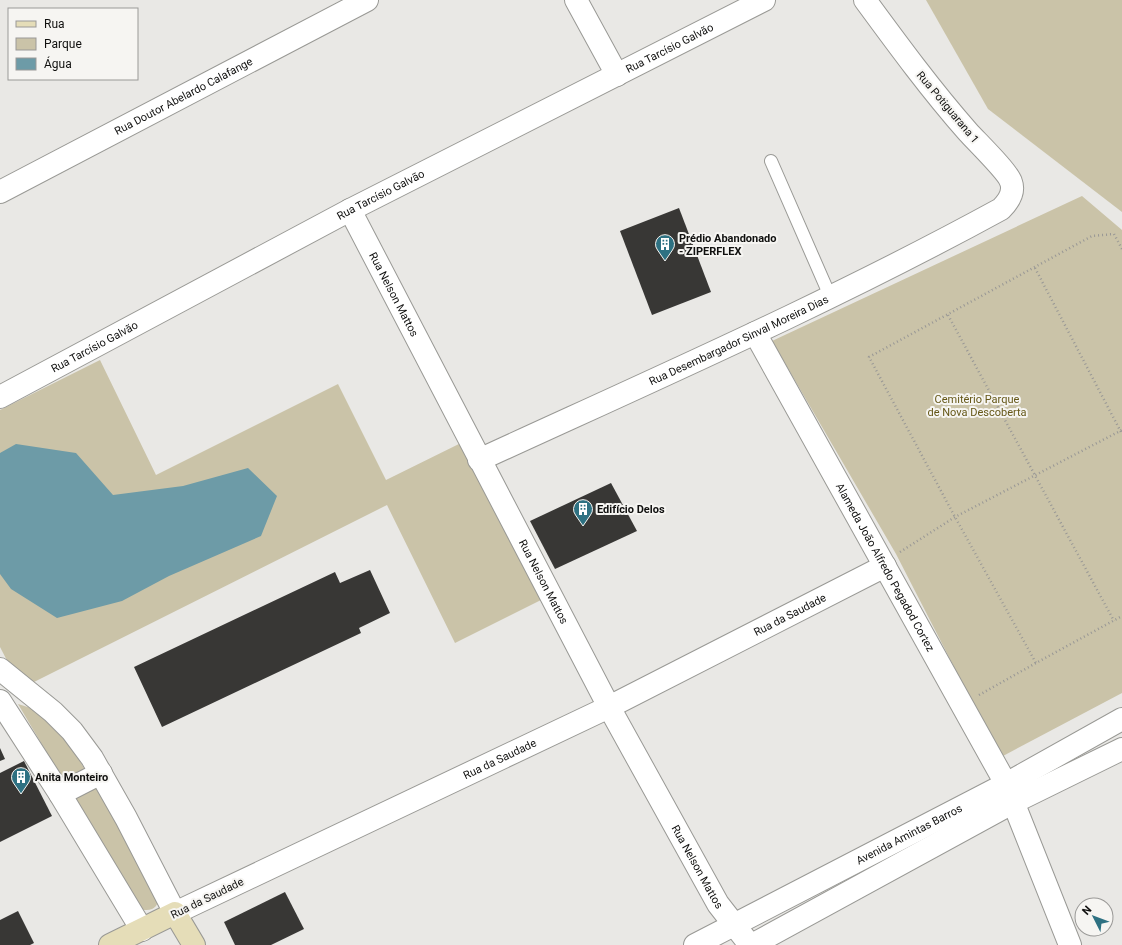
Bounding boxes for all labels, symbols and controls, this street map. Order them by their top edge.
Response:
legend [8,8,138,80]
text: Rua [44,17,65,31]
street label: Rua Tarcísio Galvão [624,21,716,76]
text: Parque [44,37,82,51]
street label: Rua Doutor Abelardo Calafange [112,55,255,138]
text: Água [44,56,72,71]
street label: Rua Potiguarana 1 [914,69,981,146]
street label: Rua Tarcísio Galvão [335,167,427,223]
place label: Prédio Abandonado - ZIPERFLEX [679,232,777,258]
building icon: Prédio Abandonado - ZIPERFLEX [654,233,676,261]
street label: Rua Nelson Mattos [366,250,421,339]
street label: Rua Desembargador Sinval Moreira Dias [647,293,831,388]
street label: Rua Tarcísio Galvão [49,319,140,375]
park label: Cemitério Parque de Nova Descoberta [927,393,1027,419]
street label: Alameda João Alfredo Pegadod Cortez [833,481,937,654]
building icon: Edifício Delos [572,498,594,526]
place label: Edifício Delos [597,503,665,516]
street label: Rua Nelson Mattos [516,537,571,627]
street label: Rua da Saudade [752,591,828,639]
street label: Rua da Saudade [461,736,539,782]
building icon: Anita Monteiro [10,766,32,794]
place label: Anita Monteiro [35,771,108,784]
street label: Avenida Amintas Barros [854,802,965,867]
street label: Rua Nelson Mattos [669,823,725,912]
street label: Rua da Saudade [169,875,246,922]
north arrow [1074,897,1114,937]
text: N [1080,903,1095,918]

